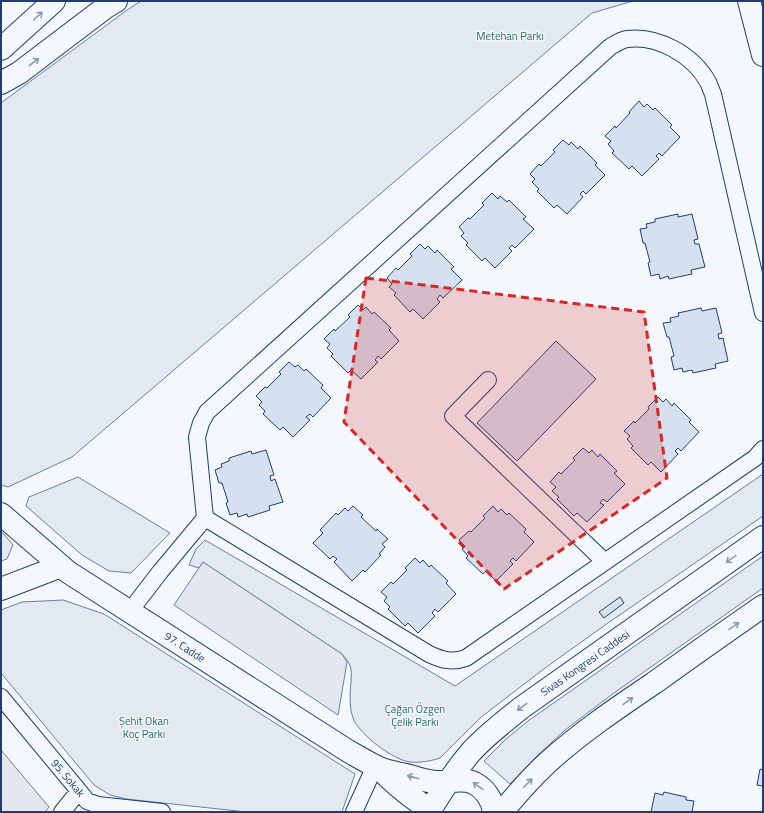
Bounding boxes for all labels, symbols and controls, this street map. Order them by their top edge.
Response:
one-way arrow [33,11,43,20]
park label: Metehan Parkı [476,28,544,44]
one-way arrow [28,57,39,66]
one-way arrow [726,555,737,563]
one-way arrow [729,622,740,630]
street label: Sivas Kongresi Caddesi [537,626,633,700]
street label: 97. Cadde [161,628,209,666]
one-way arrow [622,697,633,705]
park label: Çağan Özgen Çelik Parkı [385,701,445,730]
one-way arrow [517,703,528,712]
park label: Şehit Okan Koç Parkı [119,713,169,742]
street label: 95. Sokak [47,756,89,801]
one-way arrow [407,773,420,780]
one-way arrow [523,778,532,788]
one-way arrow [473,782,484,790]

